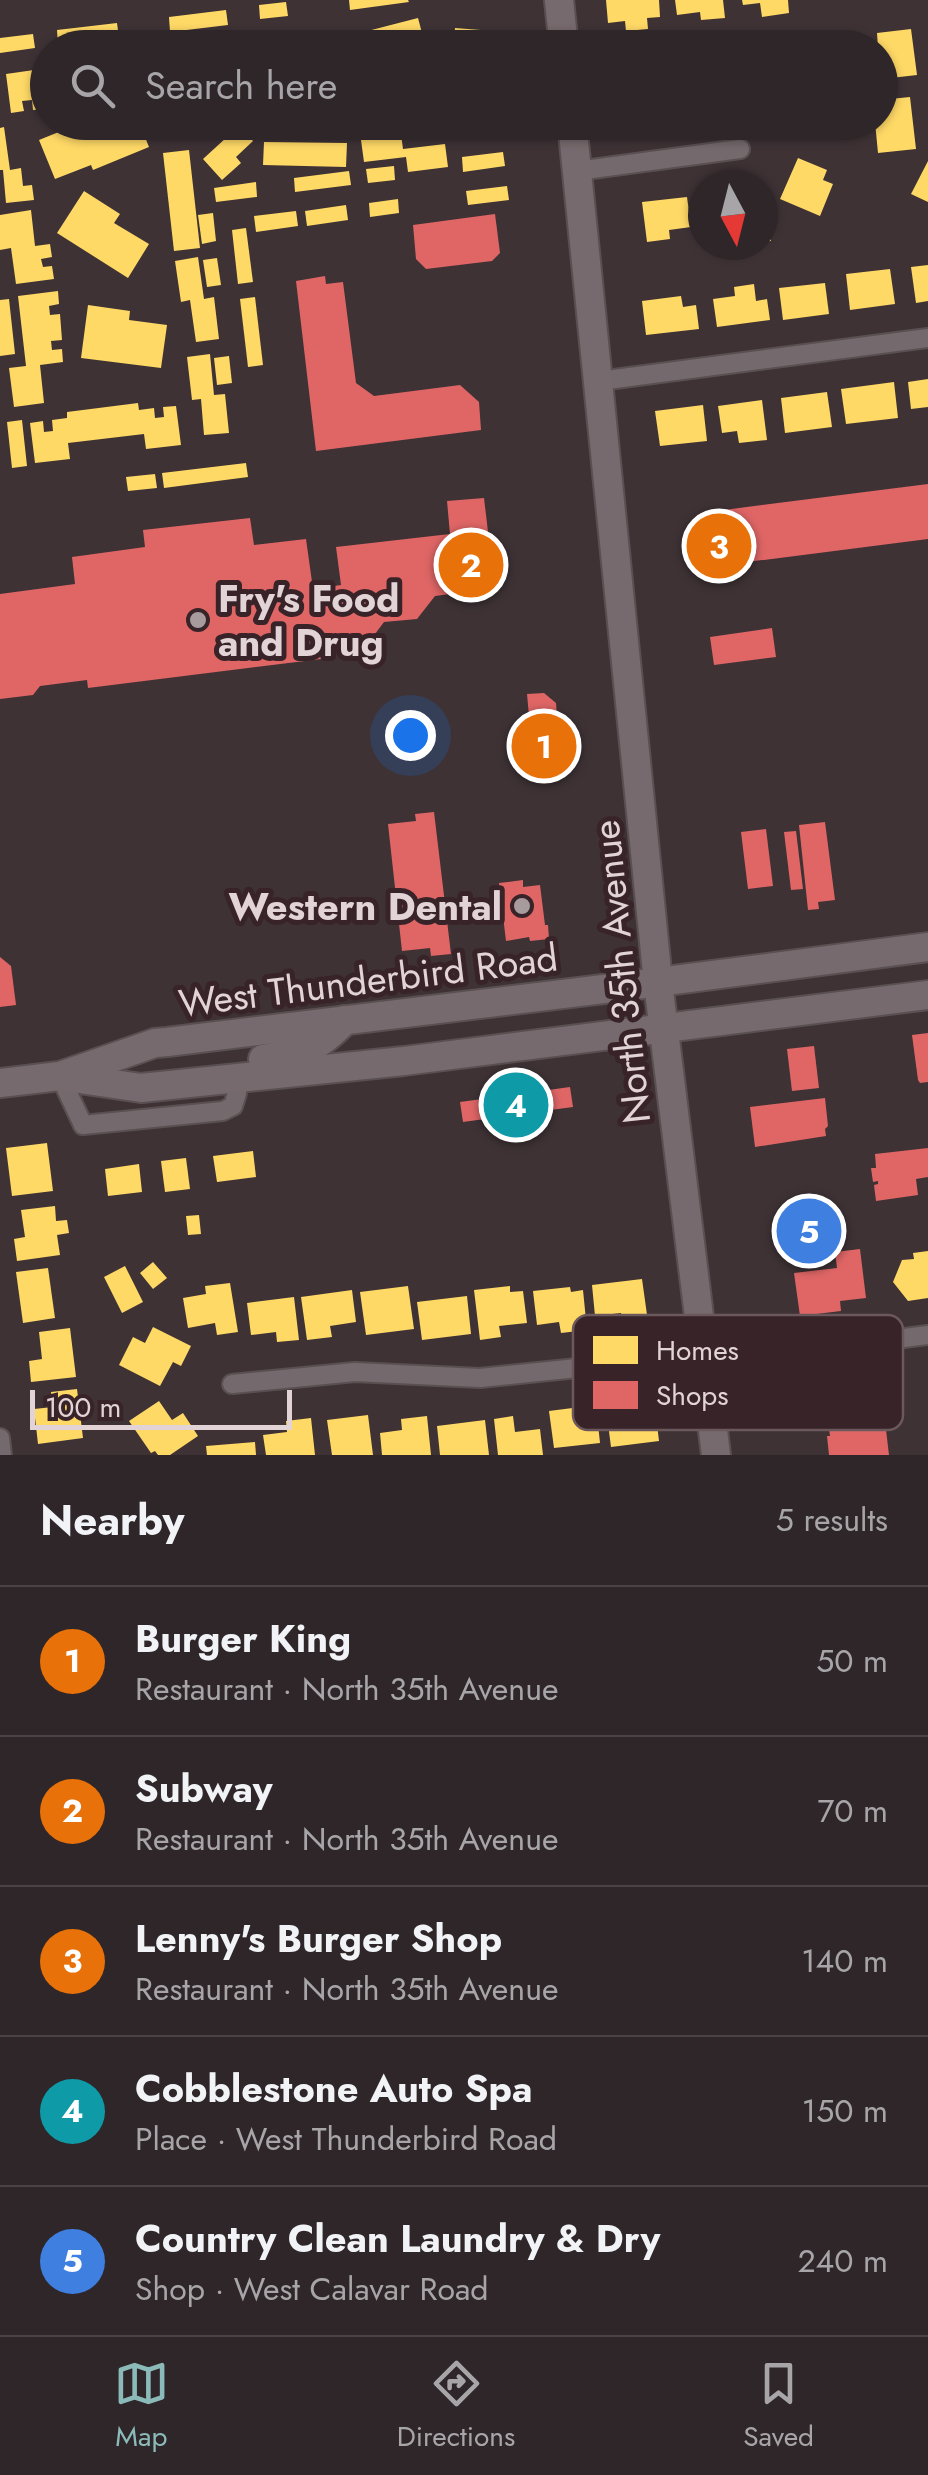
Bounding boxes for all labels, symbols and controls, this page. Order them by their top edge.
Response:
search box [30,30,898,140]
icon: search [65,58,120,113]
text: Search here [145,58,337,113]
north arrow [688,170,778,260]
pin: 3 [686,508,752,584]
pin: 2 [438,528,504,602]
place label: Fry's Food and Drug [218,571,400,670]
marker: Fry's Food and Drug [187,609,209,631]
pin: 1 [512,708,576,784]
your location [385,710,436,761]
street label: North 35th Avenue [578,818,664,1126]
place label: Western Dental [228,879,502,934]
marker: Western Dental [511,895,533,917]
street label: West Thunderbird Road [175,929,561,1031]
pin: 4 [484,1068,548,1142]
pin: 5 [776,1194,842,1268]
legend [573,1315,903,1430]
text: Homes [656,1330,739,1371]
text: Shops [656,1375,729,1416]
scale bar [30,1385,292,1430]
text: 100 m [45,1387,121,1428]
text: Nearby [40,1490,184,1551]
text: 5 results [776,1497,888,1543]
text: Burger King [135,1611,351,1666]
text: 1 [64,1638,81,1684]
text: 50 m [816,1638,888,1684]
text: Restaurant · North 35th Avenue [135,1666,558,1712]
text: Subway [135,1761,272,1816]
text: 2 [62,1788,83,1834]
text: 70 m [817,1788,888,1834]
text: Restaurant · North 35th Avenue [135,1816,558,1862]
text: Lenny's Burger Shop [135,1911,502,1966]
text: 3 [63,1938,82,1984]
text: 140 m [801,1938,888,1984]
text: Restaurant · North 35th Avenue [135,1966,558,2012]
text: Cobblestone Auto Spa [135,2061,532,2116]
text: 4 [61,2088,84,2134]
text: 150 m [802,2088,888,2134]
text: Place · West Thunderbird Road [135,2116,557,2162]
text: Country Clean Laundry & Dry [135,2211,660,2266]
text: 5 [62,2238,83,2284]
text: 240 m [797,2238,888,2284]
text: Shop · West Calavar Road [135,2266,489,2312]
tab: Map [114,2356,169,2457]
tab: Directions [397,2356,515,2457]
tab: Saved [743,2356,814,2457]

